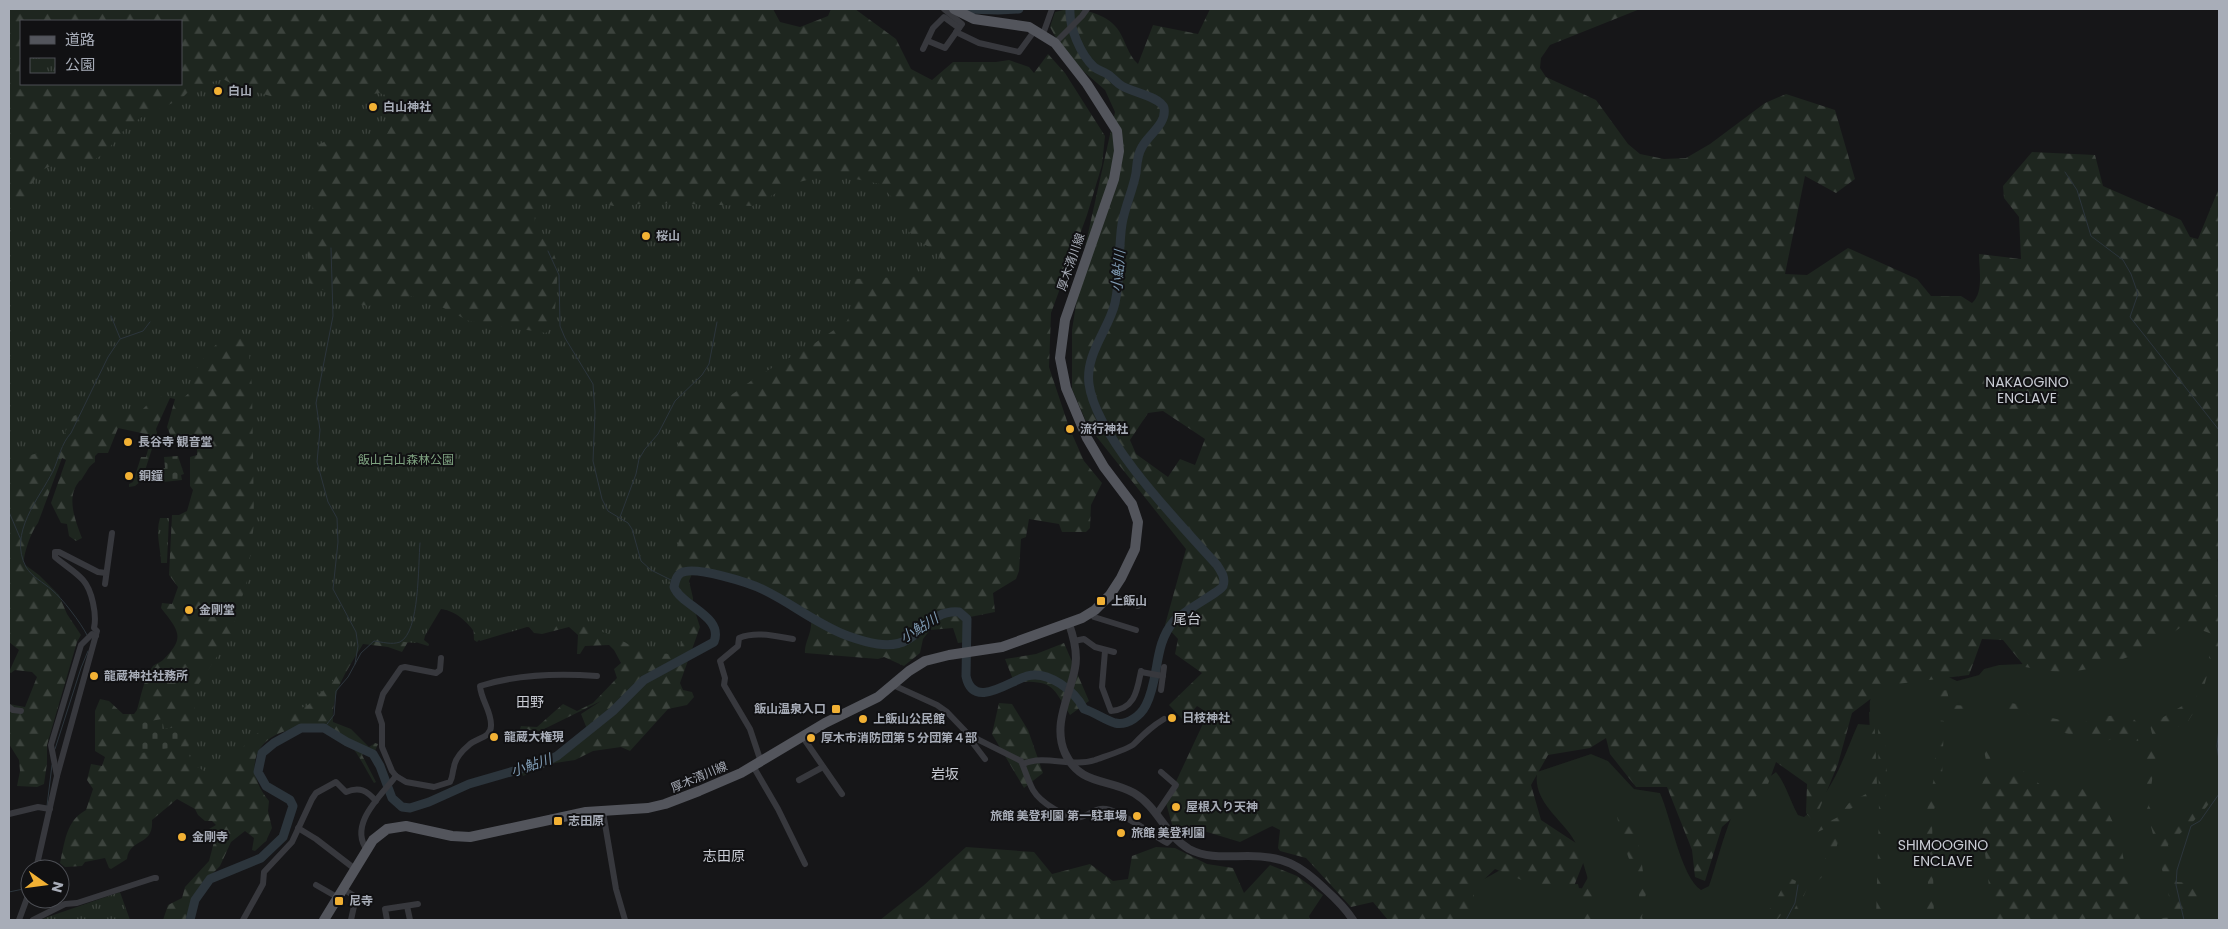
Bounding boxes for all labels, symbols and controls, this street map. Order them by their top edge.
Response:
legend [20,20,182,85]
text: 道路 [65,29,95,50]
text: 公園 [65,54,95,75]
place label: 白山 [228,82,252,99]
marker: 白山 [212,85,224,97]
place label: 白山神社 [383,98,431,115]
marker: 白山神社 [367,101,379,113]
place label: 桜山 [656,227,680,244]
marker: 桜山 [640,230,652,242]
street label: 厚木清川線 [1053,231,1088,293]
water label: 小鮎川 [1106,247,1130,293]
district label: NAKAOGINO ENCLAVE [1985,372,2069,408]
place label: 流行神社 [1080,420,1128,437]
marker: 流行神社 [1064,423,1076,435]
place label: 長谷寺 観音堂 [138,433,213,450]
marker: 長谷寺 観音堂 [122,436,134,448]
park label: 飯山白山森林公園 [358,451,454,468]
place label: 銅鐘 [138,467,163,484]
marker: 銅鐘 [123,470,135,482]
place label: 上飯山 [1111,592,1147,609]
marker: 上飯山 [1095,595,1107,607]
place label: 金剛堂 [199,601,235,618]
marker: 金剛堂 [183,604,195,616]
water label: 小鮎川 [896,607,944,648]
district label: 尾台 [1173,609,1201,629]
place label: 龍蔵神社社務所 [104,667,188,684]
marker: 龍蔵神社社務所 [88,670,100,682]
district label: 田野 [516,692,544,712]
place label: 飯山温泉入口 [754,700,826,717]
marker: 飯山温泉入口 [830,703,842,715]
place label: 日枝神社 [1182,709,1230,726]
place label: 上飯山公民館 [873,710,945,727]
marker: 日枝神社 [1166,712,1178,724]
marker: 上飯山公民館 [857,713,869,725]
place label: 龍蔵大権現 [504,728,564,745]
place label: 厚木市消防団第５分団第４部 [821,729,977,746]
marker: 龍蔵大権現 [488,731,500,743]
marker: 厚木市消防団第５分団第４部 [805,732,817,744]
water label: 小鮎川 [508,748,556,781]
street label: 厚木清川線 [668,757,730,796]
district label: 岩坂 [931,764,959,784]
place label: 屋根入り天神 [1186,798,1258,815]
marker: 屋根入り天神 [1170,801,1182,813]
place label: 旅館 美登利園 第一駐車場 [990,807,1127,824]
marker: 旅館 美登利園 第一駐車場 [1131,810,1143,822]
place label: 志田原 [568,812,604,829]
marker: 志田原 [552,815,564,827]
place label: 旅館 美登利園 [1131,824,1206,841]
marker: 旅館 美登利園 [1115,827,1127,839]
place label: 金剛寺 [192,828,228,845]
marker: 金剛寺 [176,831,188,843]
district label: SHIMOOGINO ENCLAVE [1898,835,1988,871]
district label: 志田原 [703,846,745,866]
north arrow [20,859,70,909]
text: N [47,880,69,895]
place label: 尼寺 [349,892,373,909]
marker: 尼寺 [333,895,345,907]

